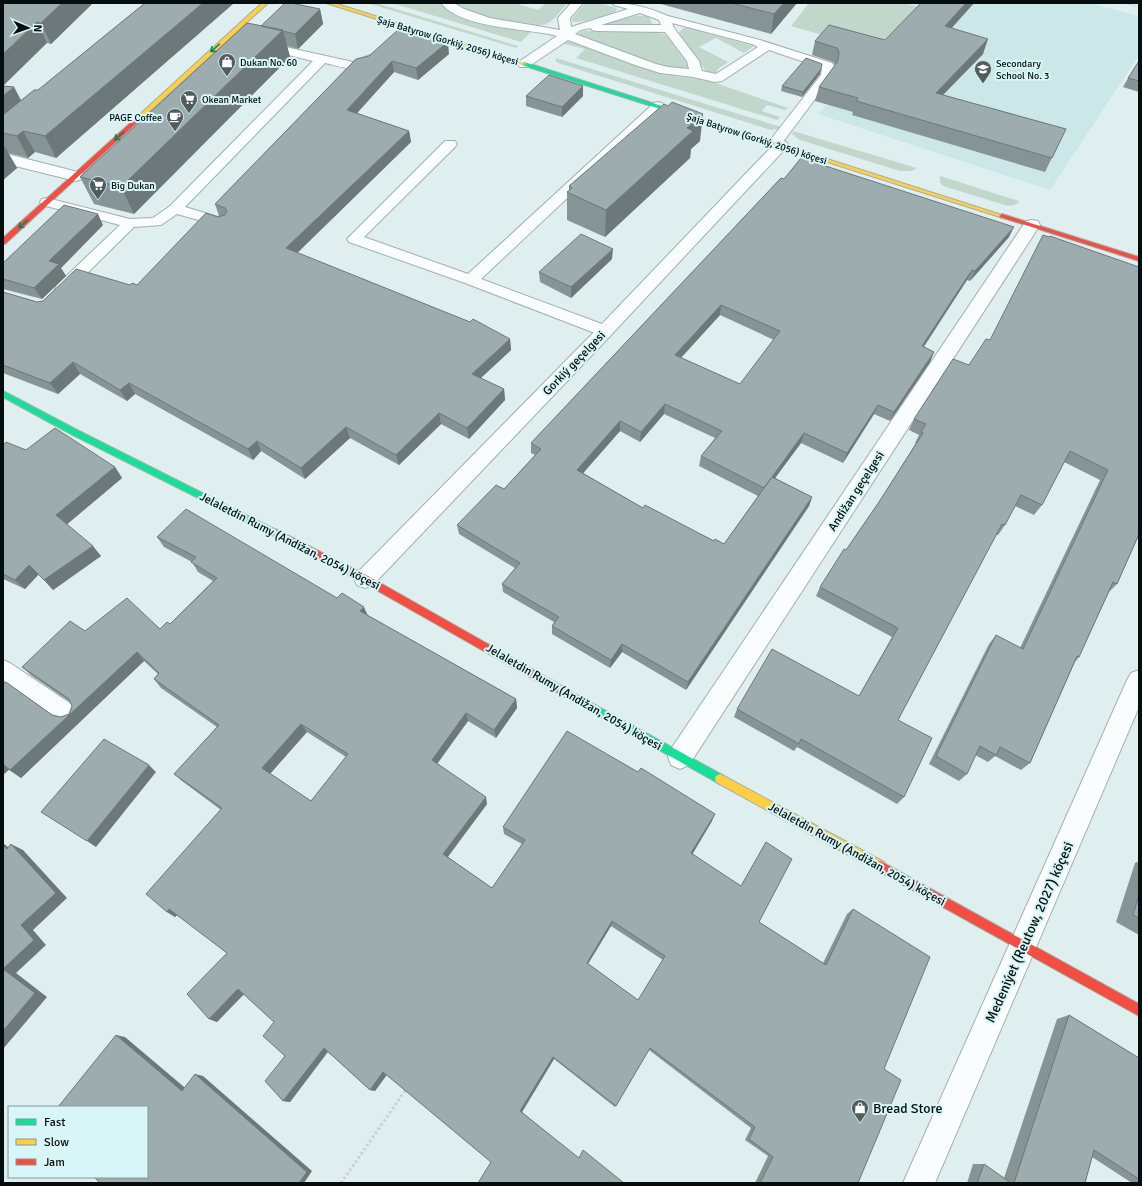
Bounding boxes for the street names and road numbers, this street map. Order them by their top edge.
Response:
street label: Şaja Batyrow (Gorkiý, 2056) köçesi [376,14,520,68]
street label: Şaja Batyrow (Gorkiý, 2056) köçesi [685,111,828,167]
street label: Gorkiý geçelgesi [540,328,609,399]
street label: Andižan geçelgesi [825,448,888,534]
street label: Jelaletdin Rumy (Andižan, 2054) köçesi [197,489,382,594]
street label: Jelaletdin Rumy (Andižan, 2054) köçesi [483,641,664,754]
street label: Jelaletdin Rumy (Andižan, 2054) köçesi [765,799,948,910]
street label: Medeniýet (Reutow, 2027) köçesi [982,839,1077,1025]

